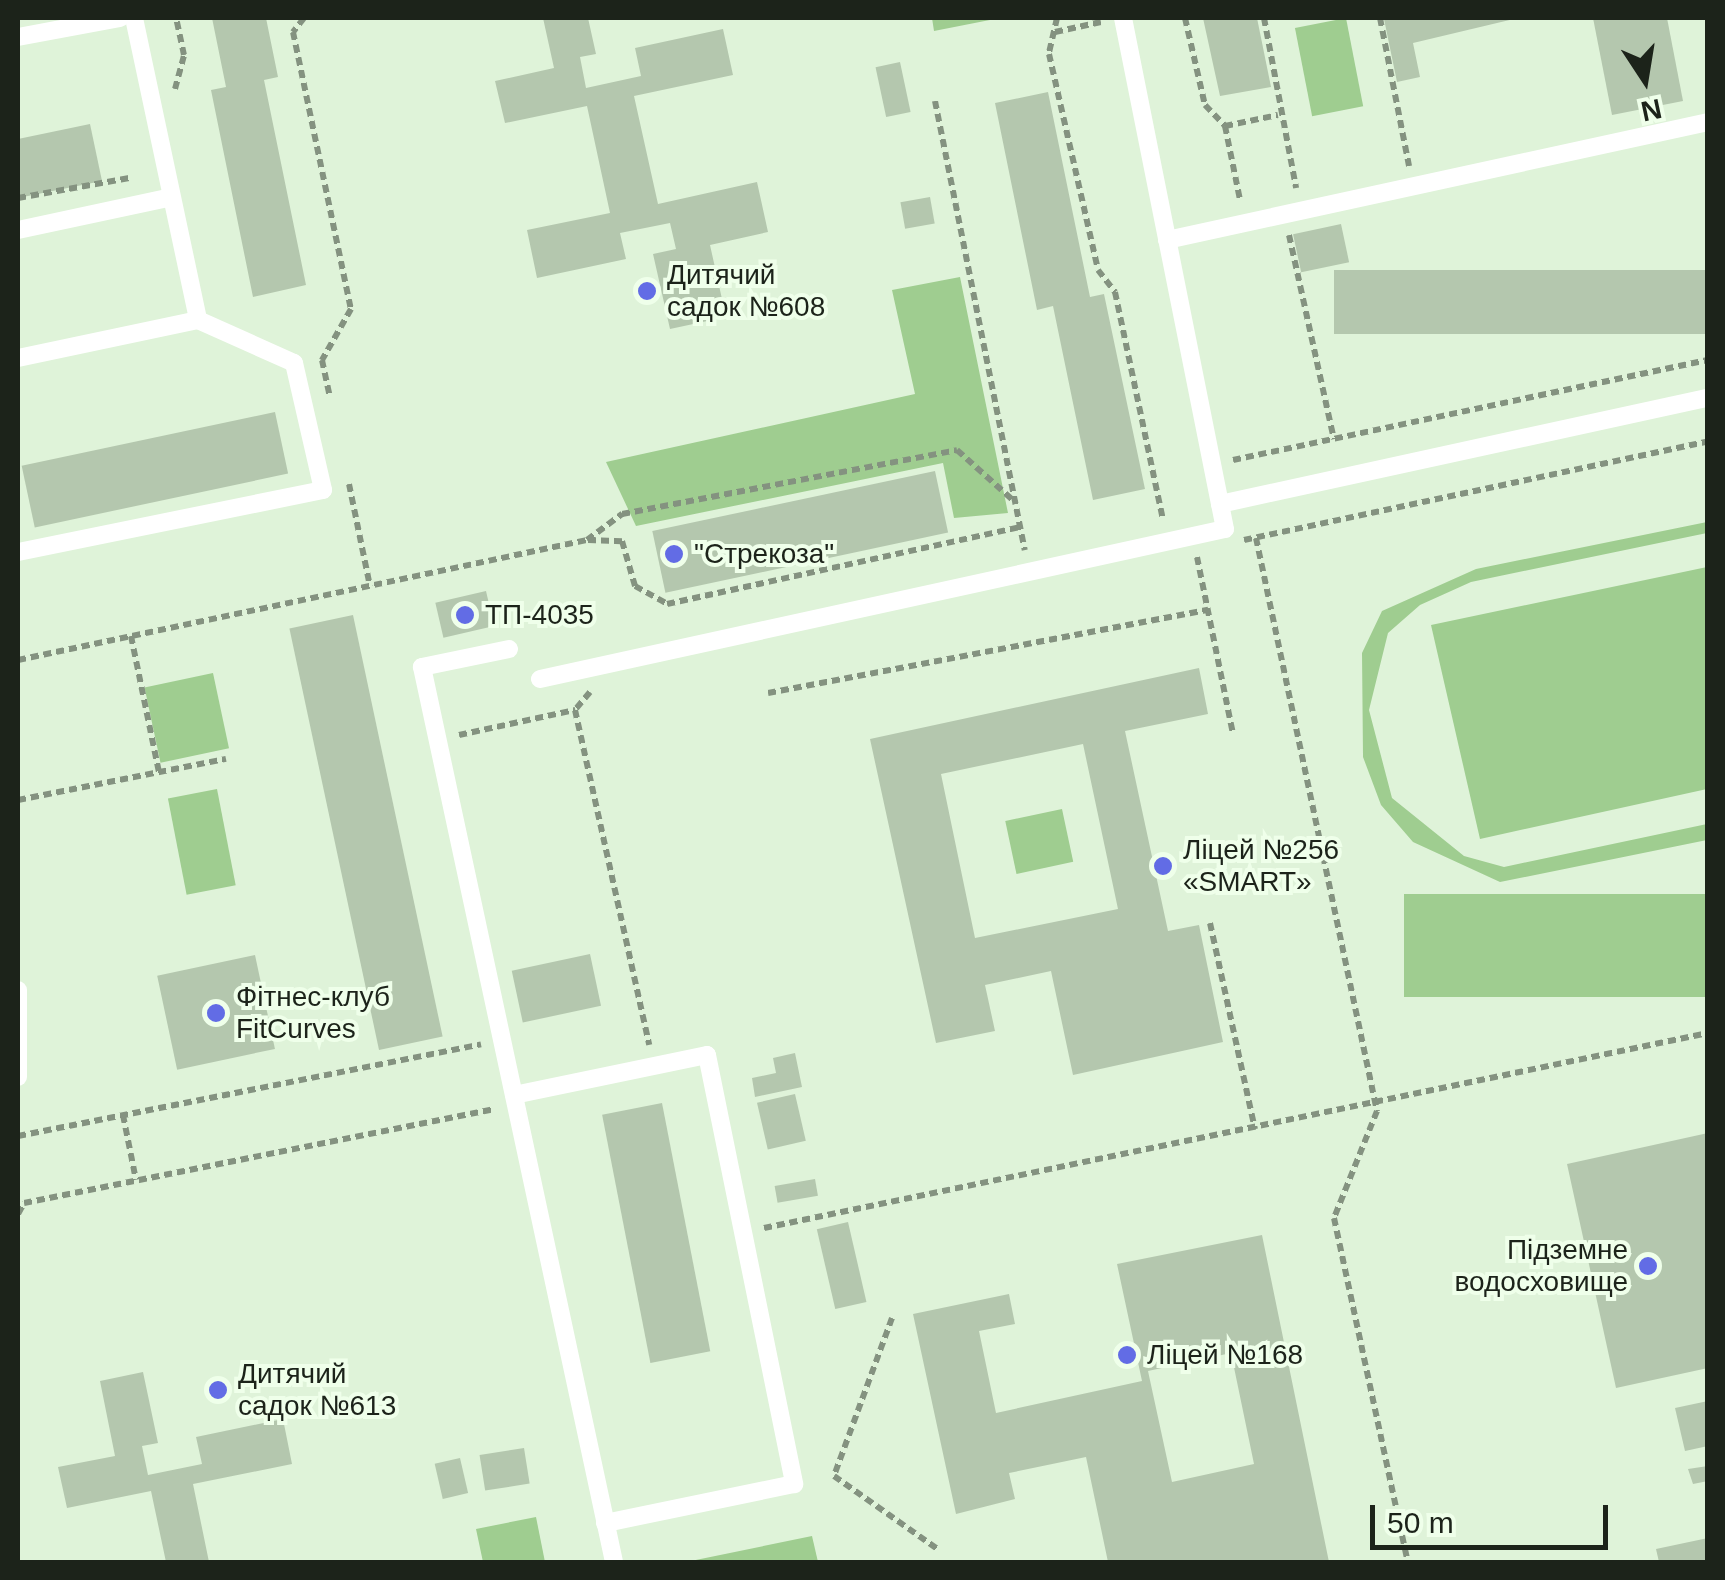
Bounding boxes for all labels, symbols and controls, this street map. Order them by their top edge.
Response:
north arrow [1595,30,1695,130]
text: N [1638,93,1664,127]
place label: Дитячий садок №608 [667,258,825,324]
marker: Дитячий садок №608 [636,280,658,302]
place label: "Стрекоза" [694,537,834,571]
marker: "Стрекоза" [663,543,685,565]
place label: ТП-4035 [485,598,594,632]
marker: ТП-4035 [454,604,476,626]
place label: Ліцей №256 «SMART» [1183,833,1339,899]
marker: Ліцей №256 «SMART» [1152,855,1174,877]
place label: Фітнес-клуб FitCurves [236,980,390,1046]
marker: Фітнес-клуб FitCurves [205,1002,227,1024]
place label: Підземне водосховище [1455,1233,1628,1299]
marker: Підземне водосховище [1637,1255,1659,1277]
place label: Ліцей №168 [1147,1338,1303,1372]
marker: Ліцей №168 [1116,1344,1138,1366]
place label: Дитячий садок №613 [238,1357,396,1423]
marker: Дитячий садок №613 [207,1379,229,1401]
scale bar [1375,1485,1612,1547]
text: 50 m [1387,1506,1454,1539]

